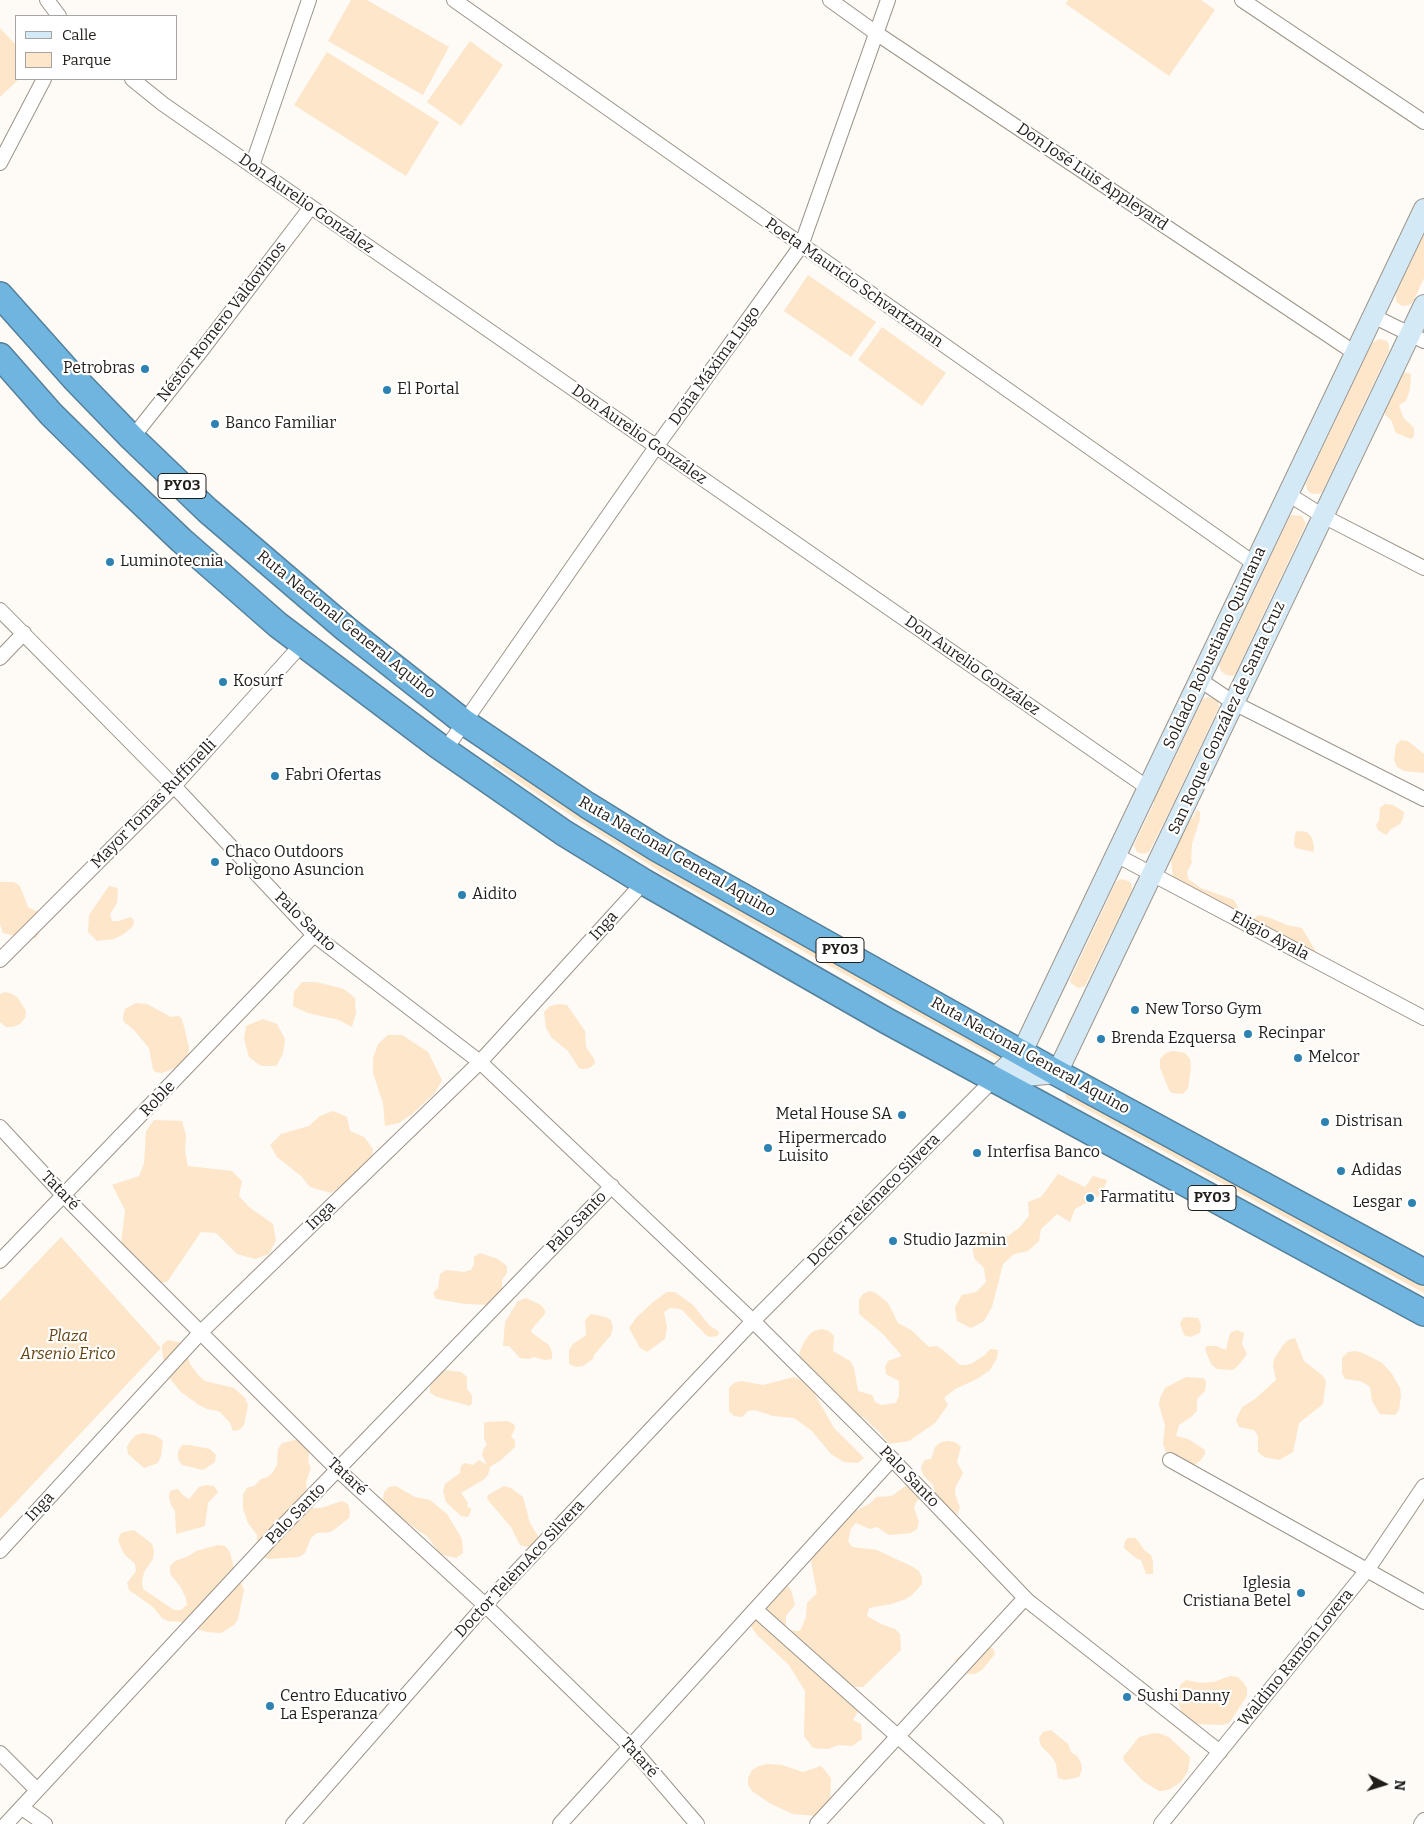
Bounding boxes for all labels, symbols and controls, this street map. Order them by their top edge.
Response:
legend [15,15,178,80]
text: Calle [62,26,96,44]
text: Parque [62,51,111,69]
street label: Don José Luis Appleyard [1013,119,1171,235]
street label: Don Aurelio González [235,150,377,258]
street label: Poeta Mauricio Schvartzman [761,214,947,352]
street label: Néstor Romero Valdovinos [154,238,290,406]
street label: Doña Máxima Lugo [665,303,765,429]
place label: Petrobras [63,359,135,379]
marker: Petrobras [139,363,151,375]
place label: El Portal [397,380,459,400]
street label: Don Aurelio González [568,381,710,489]
marker: El Portal [381,384,393,396]
place label: Banco Familiar [225,414,336,434]
marker: Banco Familiar [209,418,221,430]
road number: PY03 [158,474,206,498]
street label: Soldado Robustiano Quintana [1160,544,1270,752]
street label: Ruta Nacional General Aquino [253,547,439,703]
place label: Luminotecnia [120,552,224,572]
marker: Luminotecnia [104,556,116,568]
street label: San Roque González de Santa Cruz [1164,598,1290,838]
street label: Don Aurelio González [901,612,1043,720]
place label: Kosurf [233,672,283,692]
marker: Kosurf [217,676,229,688]
street label: Mayor Tomas Ruffinelli [87,736,221,872]
place label: Fabri Ofertas [285,766,381,786]
marker: Fabri Ofertas [269,770,281,782]
street label: Ruta Nacional General Aquino [575,793,779,921]
place label: Chaco Outdoors Poligono Asuncion [225,843,364,881]
marker: Chaco Outdoors Poligono Asuncion [209,856,221,868]
place label: Aidito [472,885,517,905]
street label: Palo Santo [270,888,340,956]
marker: Aidito [456,889,468,901]
street label: Inga [586,907,622,945]
street label: Eligio Ayala [1228,907,1312,965]
road number: PY03 [816,938,864,962]
street label: Ruta Nacional General Aquino [927,993,1133,1119]
place label: New Torso Gym [1145,1000,1262,1020]
marker: New Torso Gym [1129,1004,1141,1016]
place label: Recinpar [1258,1024,1325,1044]
marker: Recinpar [1242,1028,1254,1040]
place label: Brenda Ezquersa [1111,1029,1236,1049]
marker: Brenda Ezquersa [1095,1033,1107,1045]
place label: Melcor [1308,1048,1360,1068]
marker: Melcor [1292,1052,1304,1064]
street label: Roble [137,1077,179,1121]
place label: Metal House SA [776,1105,892,1125]
marker: Metal House SA [896,1109,908,1121]
place label: Distrisan [1335,1112,1403,1132]
marker: Distrisan [1319,1116,1331,1128]
place label: Hipermercado Luisito [778,1129,887,1167]
street label: Doctor Telémaco Silvera [804,1130,944,1270]
marker: Hipermercado Luisito [762,1142,774,1154]
place label: Interfisa Banco [987,1143,1100,1163]
marker: Interfisa Banco [971,1147,983,1159]
place label: Adidas [1351,1161,1402,1181]
marker: Adidas [1335,1165,1347,1177]
street label: Tataré [37,1167,83,1215]
road number: PY03 [1188,1186,1236,1210]
street label: Palo Santo [543,1187,611,1257]
place label: Farmatitu [1100,1188,1174,1208]
marker: Farmatitu [1084,1192,1096,1204]
place label: Lesgar [1352,1193,1402,1213]
marker: Lesgar [1406,1197,1418,1209]
street label: Inga [302,1198,340,1234]
place label: Studio Jazmin [903,1231,1006,1251]
marker: Studio Jazmin [887,1235,899,1247]
park label: Plaza Arsenio Erico [20,1327,116,1365]
street label: Palo Santo [875,1442,943,1512]
street label: Tataré [323,1454,371,1500]
street label: Palo Santo [262,1479,330,1549]
street label: Inga [22,1488,58,1526]
street label: Doctor TelèmAco Silvera [451,1496,589,1642]
place label: Iglesia Cristiana Betel [1183,1574,1291,1612]
street label: Waldino Ramón Lovera [1235,1585,1357,1731]
marker: Iglesia Cristiana Betel [1295,1587,1307,1599]
place label: Centro Educativo La Esperanza [280,1687,407,1725]
place label: Sushi Danny [1137,1687,1230,1707]
marker: Sushi Danny [1121,1691,1133,1703]
marker: Centro Educativo La Esperanza [264,1700,276,1712]
street label: Tataré [616,1734,662,1782]
north arrow [1359,1759,1409,1809]
text: N [1391,1779,1408,1791]

